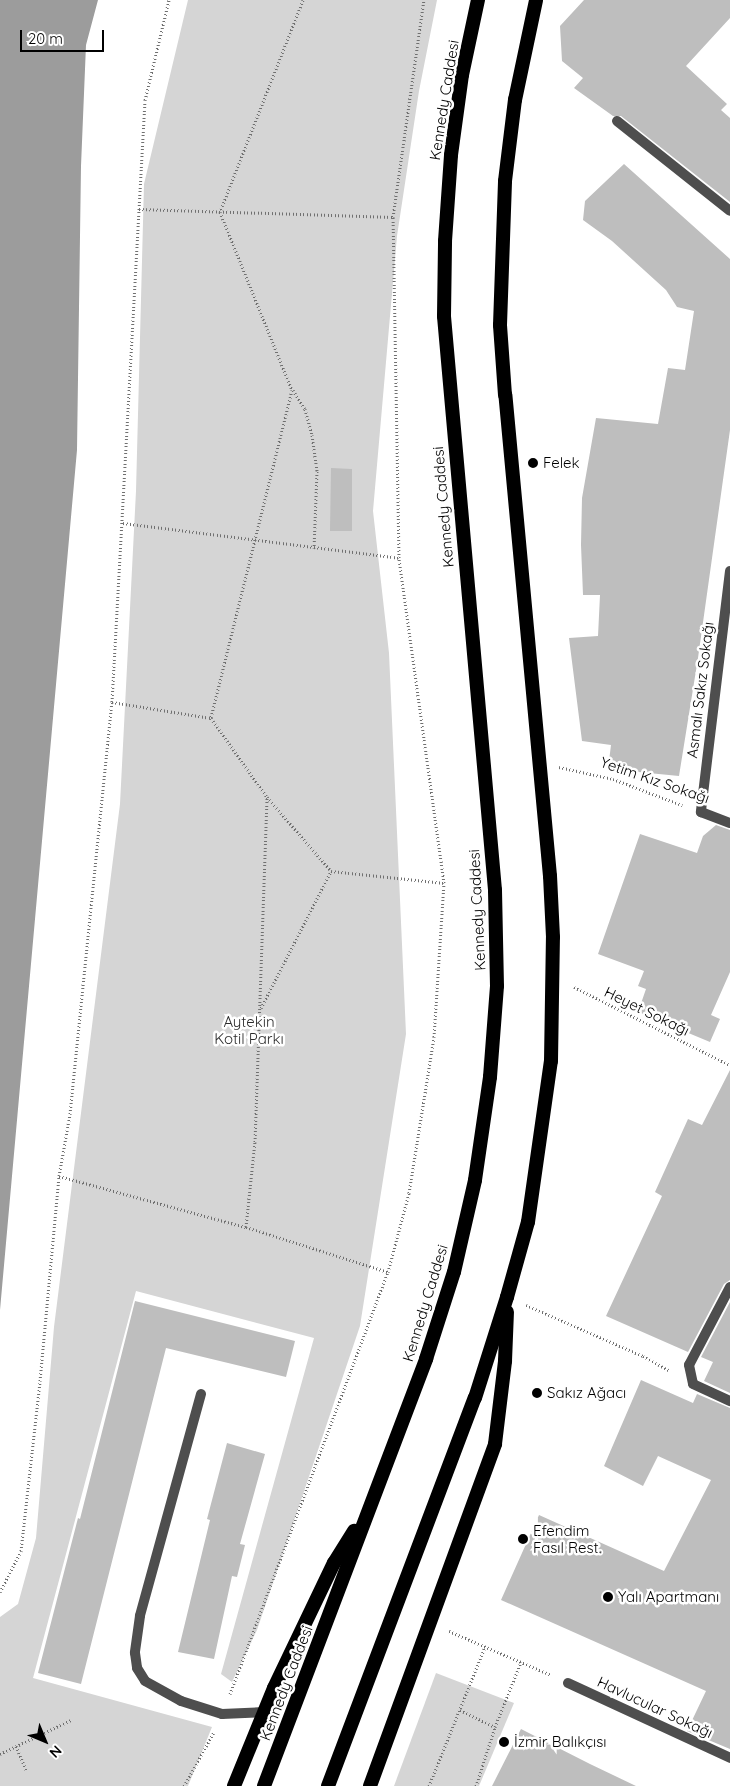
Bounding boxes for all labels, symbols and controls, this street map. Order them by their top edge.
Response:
scale bar [22,20,106,52]
text: 20 m [28,29,63,48]
street label: Kennedy Caddesi [426,39,462,161]
street label: Kennedy Caddesi [429,446,457,568]
place label: Felek [543,454,580,472]
marker: Felek [527,457,539,469]
street label: Asmalı Sakız Sokağı [683,621,717,759]
street label: Yetim Kız Sokağı [598,753,712,807]
street label: Kennedy Caddesi [465,849,489,971]
street label: Heyet Sokağı [602,983,692,1039]
park label: Aytekin Kotil Parkı [214,1012,284,1047]
street label: Kennedy Caddesi [399,1242,451,1364]
place label: Sakız Ağacı [547,1384,626,1402]
marker: Sakız Ağacı [531,1387,543,1399]
place label: Efendim Fasıl Rest. [533,1521,601,1556]
marker: Efendim Fasıl Rest. [517,1533,529,1545]
place label: Yalı Apartmanı [618,1588,719,1606]
marker: Yalı Apartmanı [602,1591,614,1603]
street label: Kennedy Caddesi [256,1623,316,1743]
street label: Havlucular Sokağı [594,1672,716,1742]
north arrow [20,1716,70,1766]
place label: İzmir Balıkçısı [514,1733,606,1751]
marker: İzmir Balıkçısı [498,1736,510,1748]
text: N [46,1742,66,1762]

